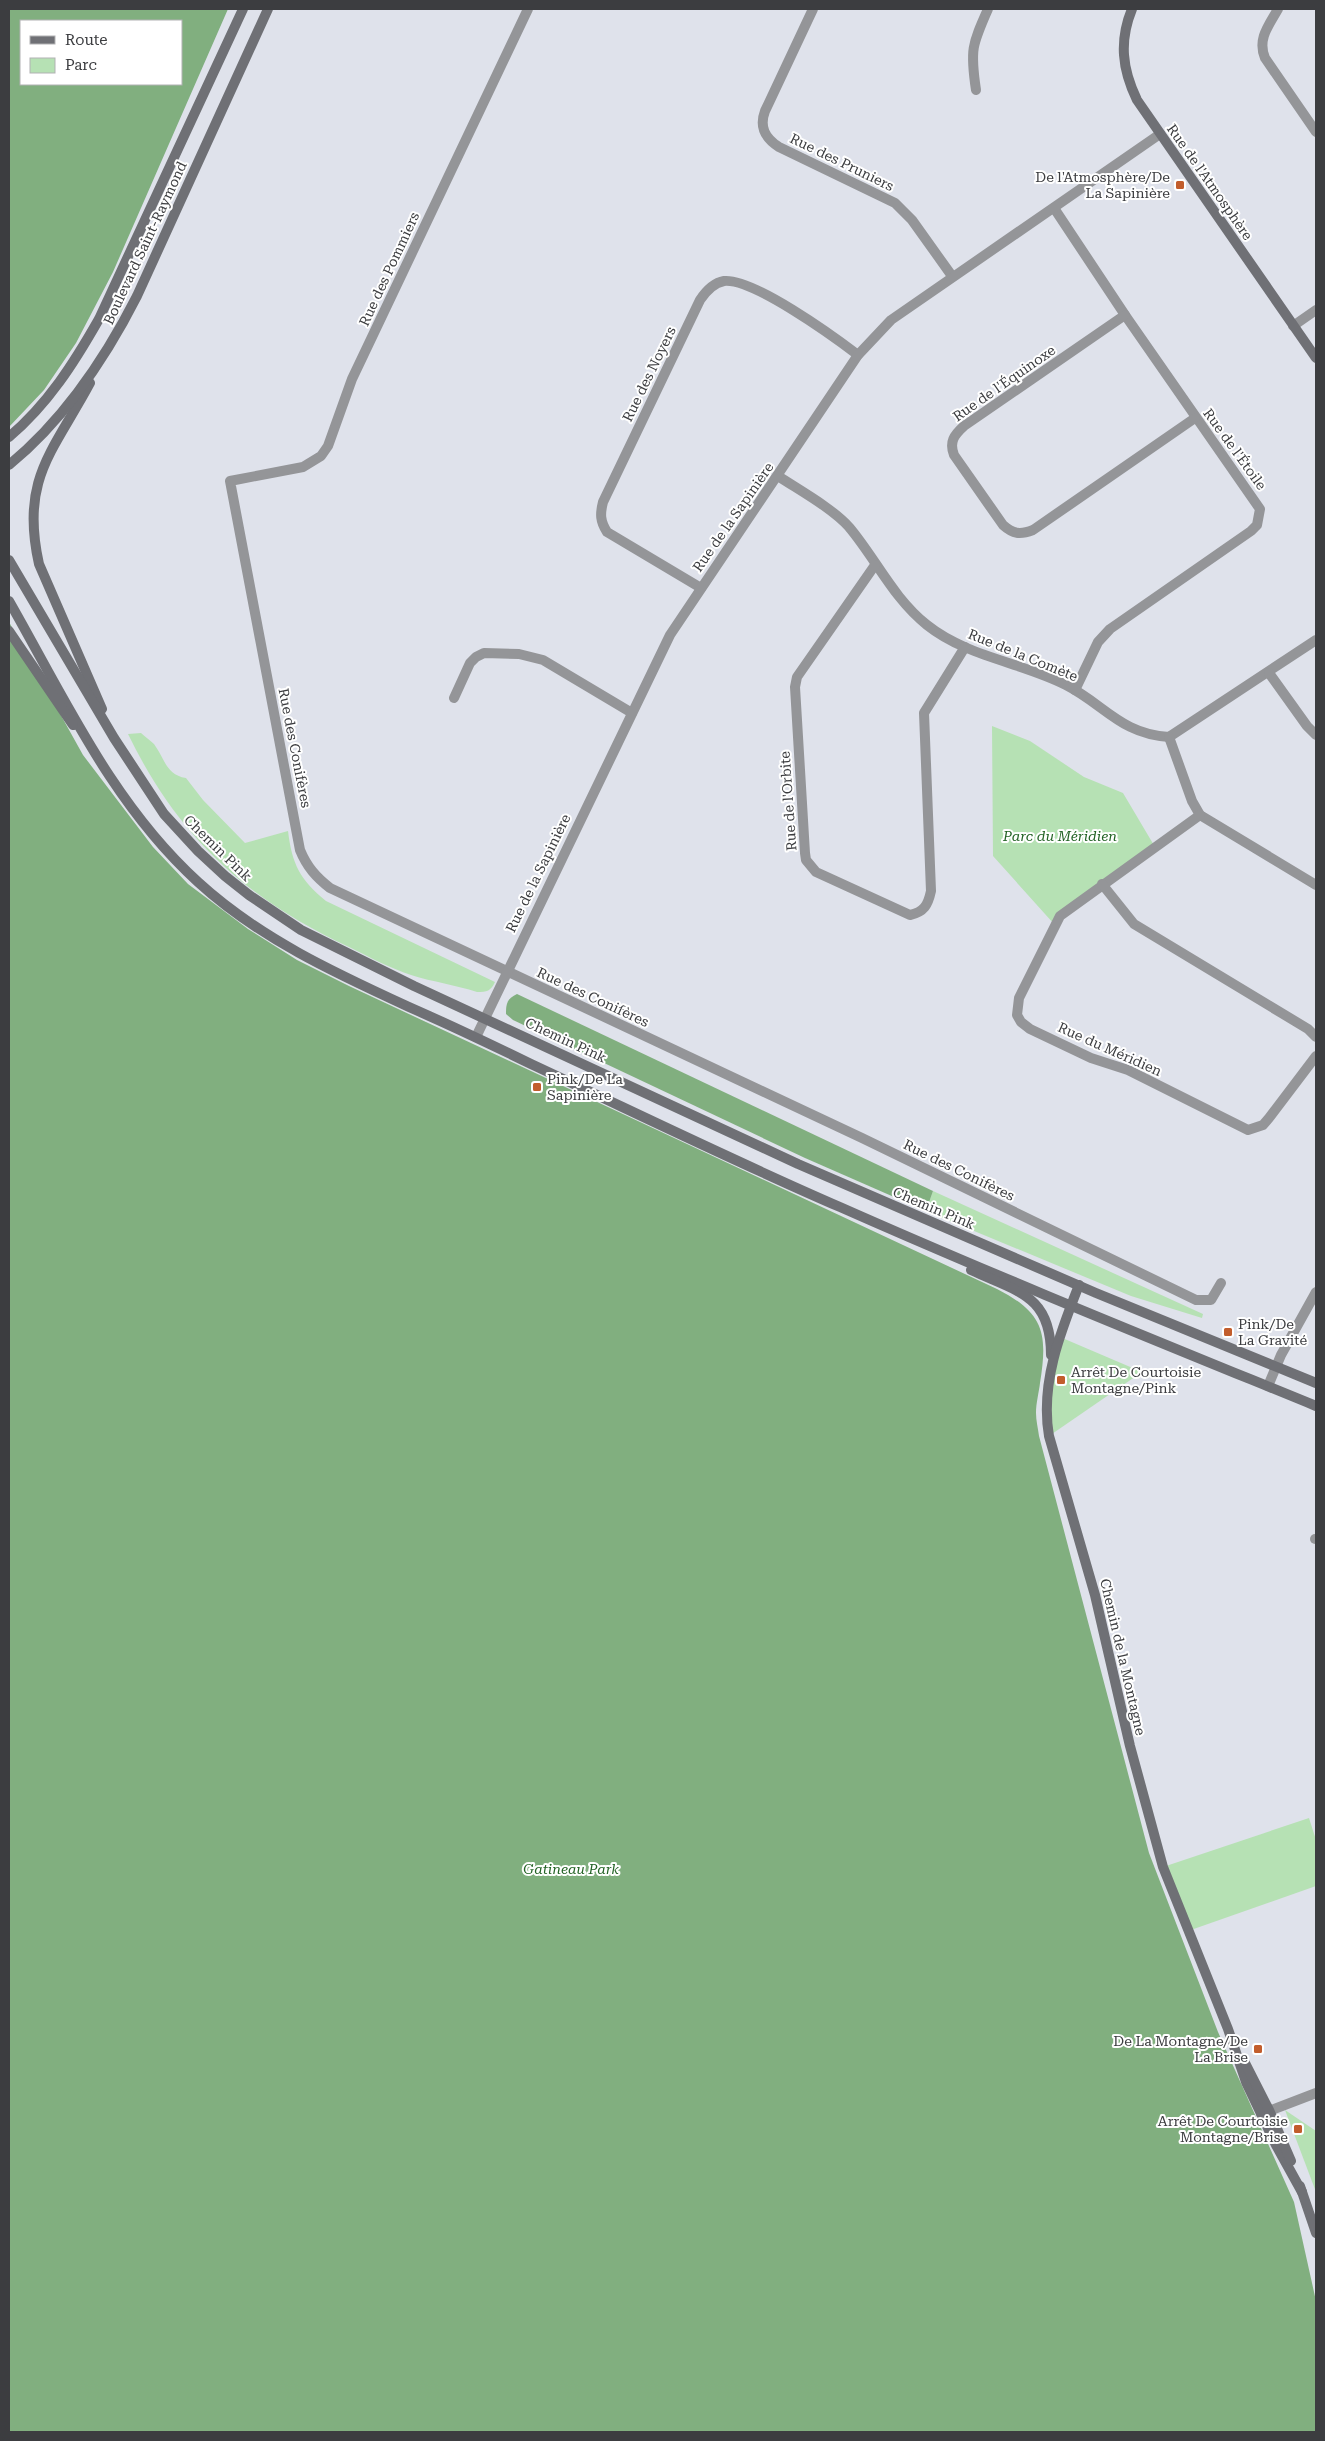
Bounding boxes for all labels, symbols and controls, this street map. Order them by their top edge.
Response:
legend [20,20,182,85]
text: Route [65,31,107,49]
text: Parc [65,56,97,74]
street label: Rue de l'Atmosphère [1164,121,1256,243]
street label: Rue des Pruniers [788,130,897,194]
street label: Boulevard Saint-Raymond [100,159,190,327]
place label: De l'Atmosphère/De La Sapinière [1035,169,1170,201]
marker: De l'Atmosphère/De La Sapinière [1174,179,1186,191]
street label: Rue des Pommiers [356,209,423,328]
street label: Rue des Noyers [619,324,679,424]
street label: Rue de l'Équinoxe [950,341,1059,424]
street label: Rue de l'Étoile [1200,405,1270,493]
street label: Rue de la Sapinière [689,459,777,575]
street label: Rue de la Comète [966,626,1081,684]
street label: Rue des Conifères [276,687,315,810]
street label: Rue de l'Orbite [777,750,799,851]
street label: Rue de la Sapinière [502,811,574,935]
street label: Chemin Pink [181,812,255,884]
park label: Parc du Méridien [1002,828,1117,844]
street label: Rue des Conifères [535,964,652,1030]
street label: Chemin Pink [523,1014,609,1066]
street label: Rue du Méridien [1056,1019,1164,1079]
place label: Pink/De La Sapinière [547,1071,623,1103]
marker: Pink/De La Sapinière [531,1081,543,1093]
street label: Rue des Conifères [901,1136,1017,1204]
street label: Chemin Pink [890,1183,978,1233]
place label: Pink/De La Gravité [1238,1316,1307,1348]
marker: Pink/De La Gravité [1222,1326,1234,1338]
place label: Arrêt De Courtoisie Montagne/Pink [1071,1364,1201,1396]
marker: Arrêt De Courtoisie Montagne/Pink [1055,1374,1067,1386]
street label: Chemin de la Montagne [1097,1577,1149,1737]
park label: Gatineau Park [523,1861,619,1877]
place label: De La Montagne/De La Brise [1113,2033,1248,2065]
marker: De La Montagne/De La Brise [1252,2043,1264,2055]
place label: Arrêt De Courtoisie Montagne/Brise [1158,2113,1288,2145]
marker: Arrêt De Courtoisie Montagne/Brise [1292,2123,1304,2135]

